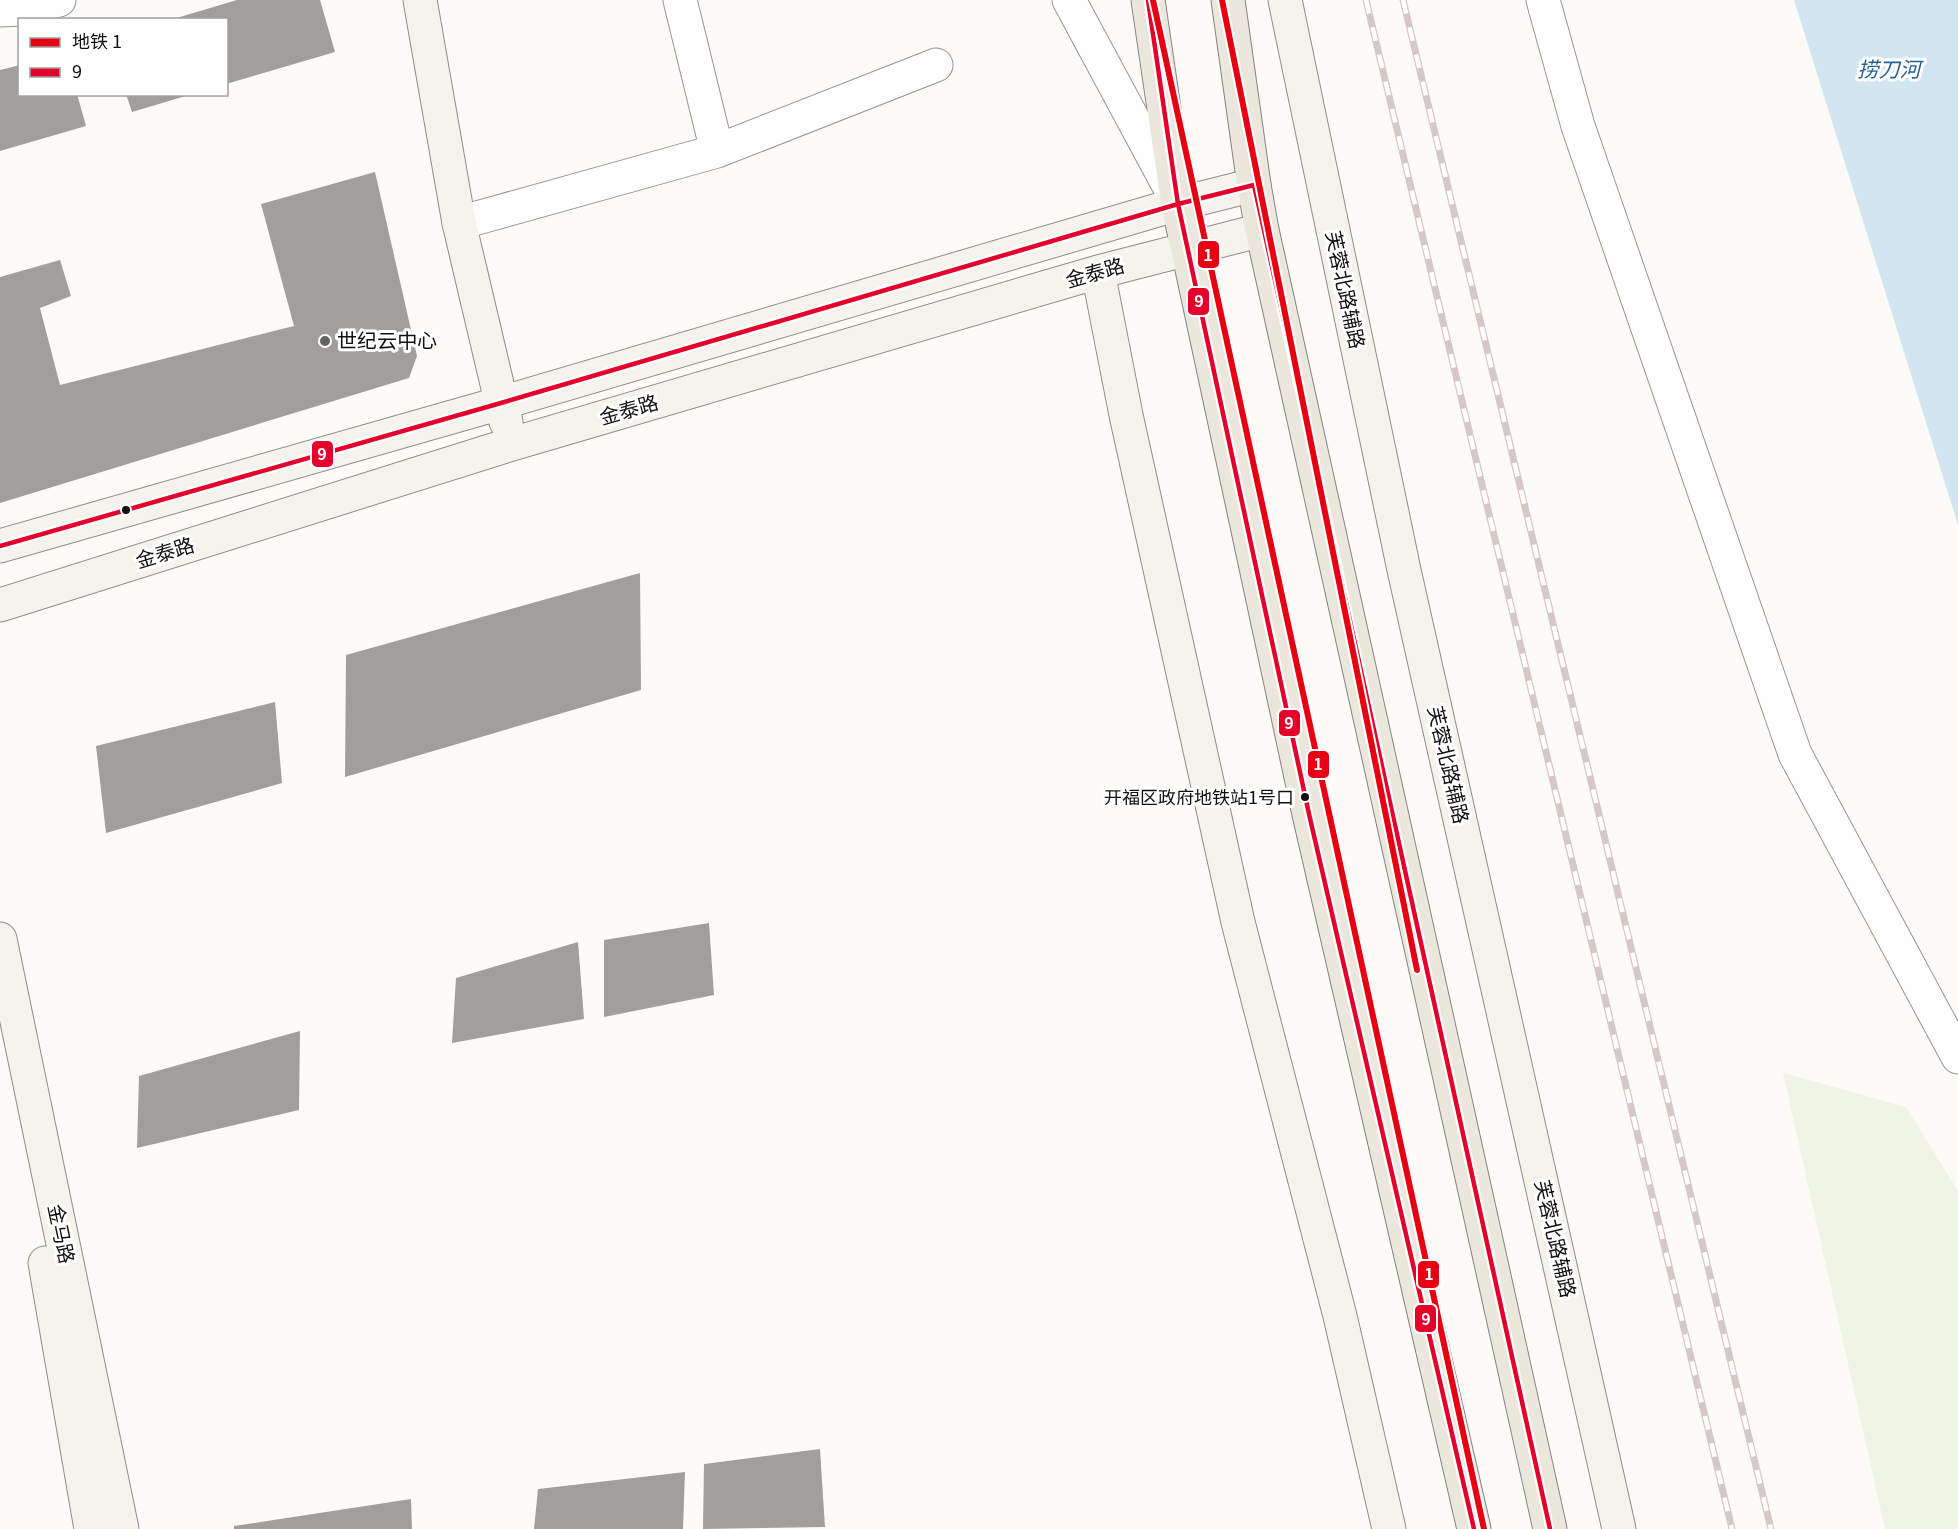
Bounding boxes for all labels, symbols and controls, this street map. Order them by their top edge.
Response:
legend [18,18,228,96]
text: 地铁 1 [72,27,122,53]
water label: 捞刀河 [1858,53,1924,83]
text: 9 [72,57,82,83]
street label: 芙蓉北路辅路 [1320,228,1373,351]
line badge: 1 [1197,240,1220,269]
text: 1 [1203,242,1213,266]
street label: 金泰路 [1062,249,1127,294]
line badge: 9 [1187,287,1210,316]
text: 9 [1194,288,1204,312]
place label: 世纪云中心 [337,325,437,354]
marker: 世纪云中心 [318,334,332,348]
street label: 金泰路 [596,386,661,431]
line badge: 9 [311,440,334,468]
text: 9 [317,441,327,465]
unlabelled marker [120,504,132,516]
street label: 金泰路 [132,529,197,574]
street label: 芙蓉北路辅路 [1422,703,1477,826]
line badge: 9 [1278,709,1301,737]
text: 9 [1284,710,1294,734]
line badge: 1 [1307,750,1330,779]
text: 1 [1313,751,1323,775]
place label: 开福区政府地铁站1号口 [1104,783,1294,809]
marker: 开福区政府地铁站1号口 [1299,791,1311,803]
street label: 芙蓉北路辅路 [1529,1177,1584,1300]
street label: 金马路 [42,1201,83,1266]
line badge: 1 [1417,1260,1440,1289]
text: 1 [1424,1261,1434,1285]
line badge: 9 [1414,1304,1437,1333]
text: 9 [1421,1306,1431,1330]

